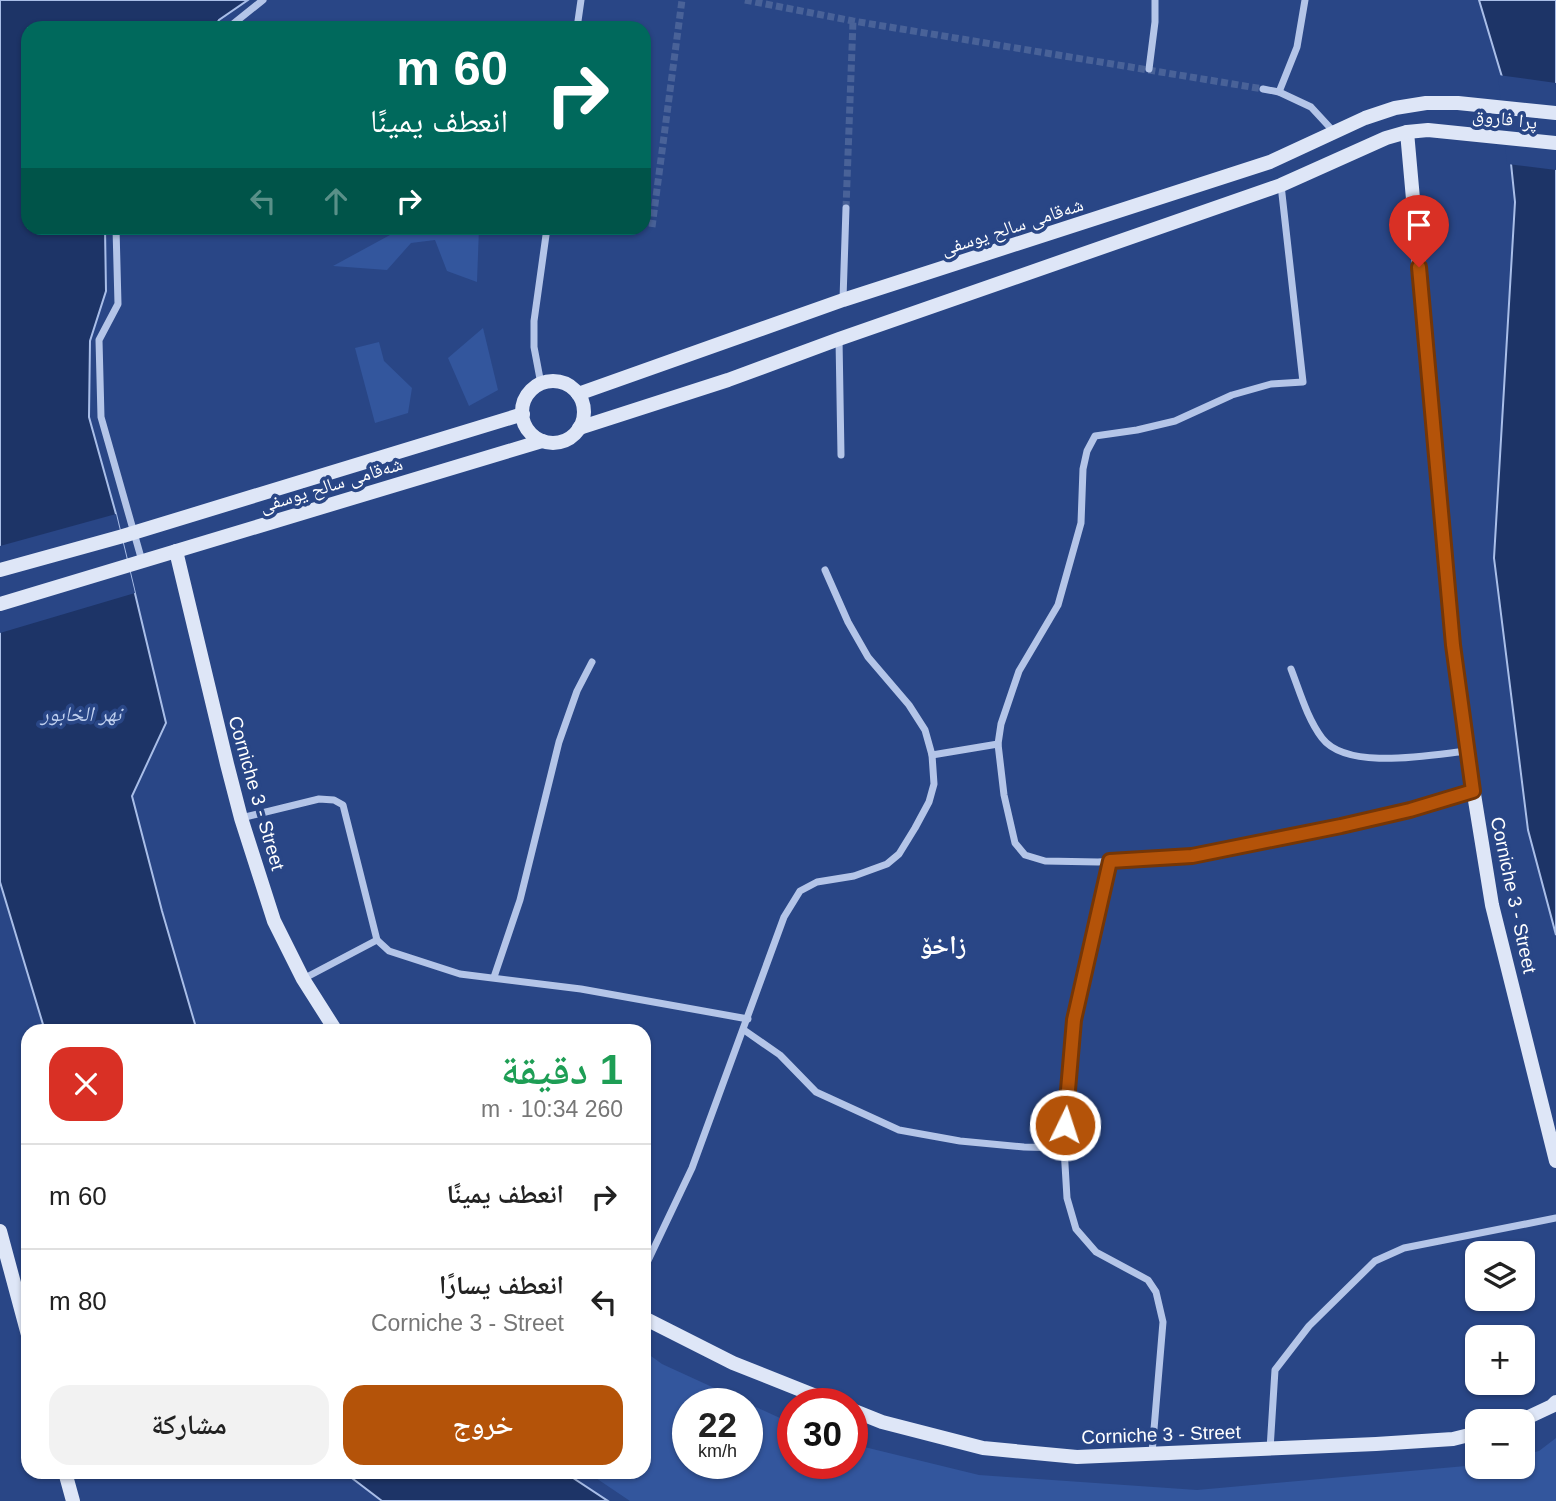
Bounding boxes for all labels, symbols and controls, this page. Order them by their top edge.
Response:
text: 60 m [396,41,508,95]
icon: right [532,49,623,140]
text: انعطف يمينًا [370,103,508,139]
street label: پرا فاروق [1471,104,1539,134]
icon: left [244,182,282,220]
icon: ahead [317,182,355,220]
icon: right [390,182,428,220]
street label: شەقامی سالح یوسفی [938,194,1087,261]
pin [1389,195,1449,267]
icon: arrive [1400,206,1438,244]
street label: شەقامی سالح یوسفی [257,453,406,518]
water label: نهر الخابور [39,702,125,726]
street label: Corniche 3 - Street [224,714,289,873]
street label: Corniche 3 - Street [1487,815,1541,976]
district label: زاخۆ [920,930,966,960]
text: 1 دقيقة [501,1046,623,1093]
button: close [49,1047,123,1121]
position arrow [1028,1088,1102,1162]
text: 260 m · 10:34 [481,1096,623,1122]
icon: right [585,1178,623,1216]
text: انعطف يمينًا [447,1179,564,1209]
text: 60 m [49,1181,107,1211]
map controls [1465,1241,1535,1479]
button: layers [1465,1241,1535,1311]
text: انعطف يسارًا [439,1270,564,1300]
icon: left [585,1283,623,1321]
text: 80 m [49,1286,107,1316]
text: Corniche 3 - Street [371,1310,564,1336]
button: + [1465,1325,1535,1395]
button: مشاركة [49,1385,329,1465]
button: خروج [343,1385,623,1465]
speed limit sign: 30 [777,1388,868,1479]
text: 22 [698,1405,737,1444]
button: − [1465,1409,1535,1479]
street label: Corniche 3 - Street [1081,1421,1242,1448]
text: km/h [698,1441,737,1461]

